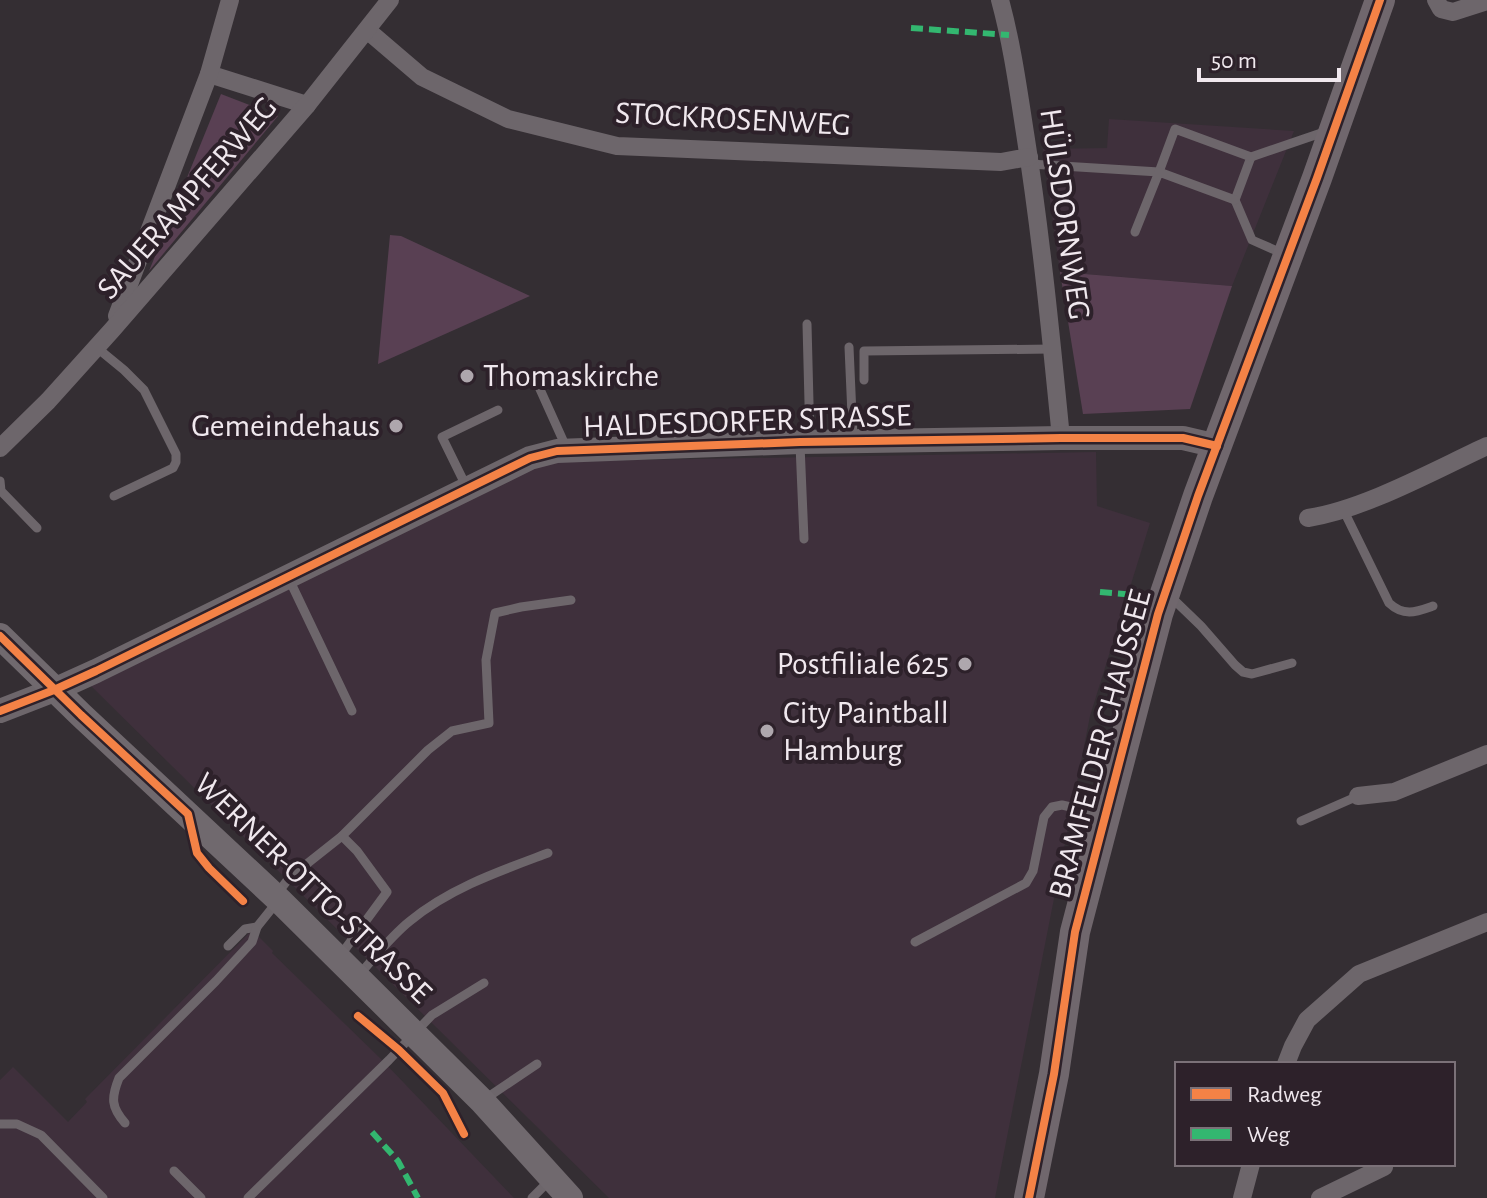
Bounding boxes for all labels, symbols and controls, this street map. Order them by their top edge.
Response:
scale bar [1199,32,1339,82]
text: 50 m [1211,49,1257,73]
street label: SAUERAMPFERWEG [91,91,283,305]
street label: STOCKROSENWEG [614,97,852,141]
street label: HÜLSDORNWEG [1034,106,1097,322]
place label: Thomaskirche [483,360,659,392]
marker: Thomaskirche [458,367,476,385]
street label: HALDESDORFER STRASSE [582,399,912,443]
place label: Gemeindehaus [191,410,380,442]
marker: Gemeindehaus [387,417,405,435]
street label: BRAMFELDER CHAUSSEE [1043,586,1157,902]
place label: Postfiliale 625 [777,648,949,680]
marker: Postfiliale 625 [956,655,974,673]
place label: City Paintball Hamburg [783,697,949,766]
marker: City Paintball Hamburg [758,722,776,740]
street label: WERNER-OTTO-STRASSE [188,767,438,1009]
legend [1175,1062,1455,1166]
text: Radweg [1247,1083,1322,1107]
text: Weg [1247,1123,1290,1147]

